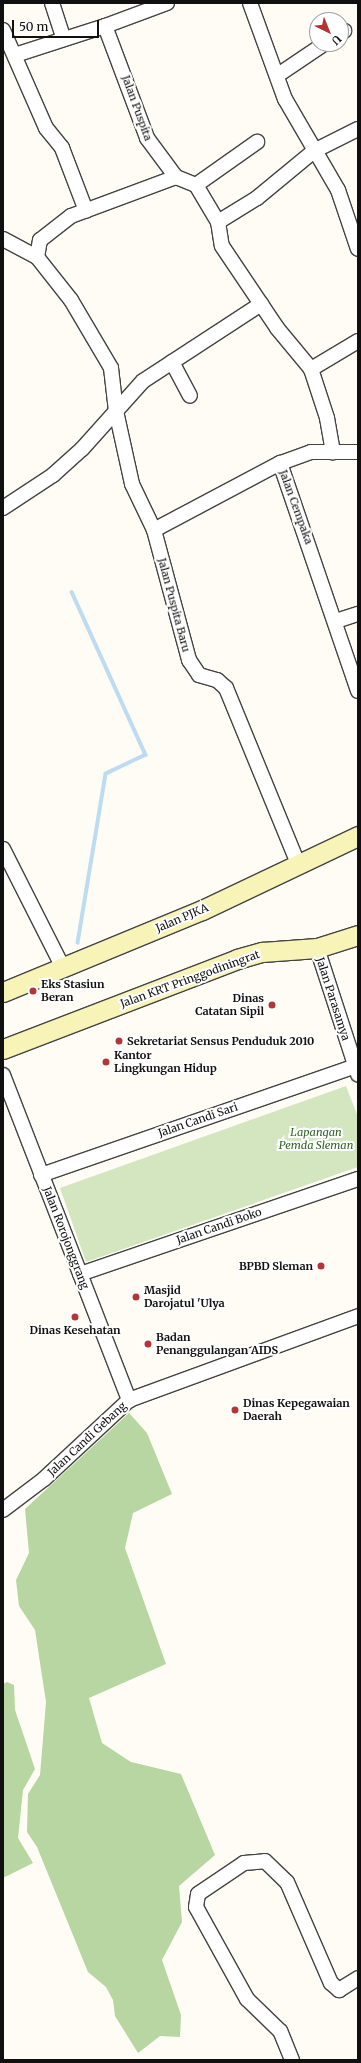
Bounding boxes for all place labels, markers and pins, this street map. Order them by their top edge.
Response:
place label: Eks Stasiun Beran [41,978,104,1004]
marker: Eks Stasiun Beran [28,986,38,996]
place label: Dinas Catatan Sipil [195,992,264,1018]
marker: Dinas Catatan Sipil [267,1000,277,1010]
place label: Sekretariat Sensus Penduduk 2010 [127,1034,314,1048]
marker: Sekretariat Sensus Penduduk 2010 [114,1036,124,1046]
place label: Kantor Lingkungan Hidup [114,1049,217,1075]
marker: Kantor Lingkungan Hidup [101,1057,111,1067]
place label: BPBD Sleman [239,1259,313,1273]
marker: BPBD Sleman [316,1261,326,1271]
place label: Masjid Darojatul 'Ulya [144,1284,225,1310]
marker: Masjid Darojatul 'Ulya [131,1292,141,1302]
marker: Dinas Kesehatan [70,1312,80,1322]
place label: Dinas Kesehatan [30,1323,120,1337]
place label: Badan Penanggulangan AIDS [156,1331,278,1357]
marker: Badan Penanggulangan AIDS [143,1339,153,1349]
place label: Dinas Kepegawaian Daerah [243,1397,350,1423]
marker: Dinas Kepegawaian Daerah [230,1405,240,1415]

